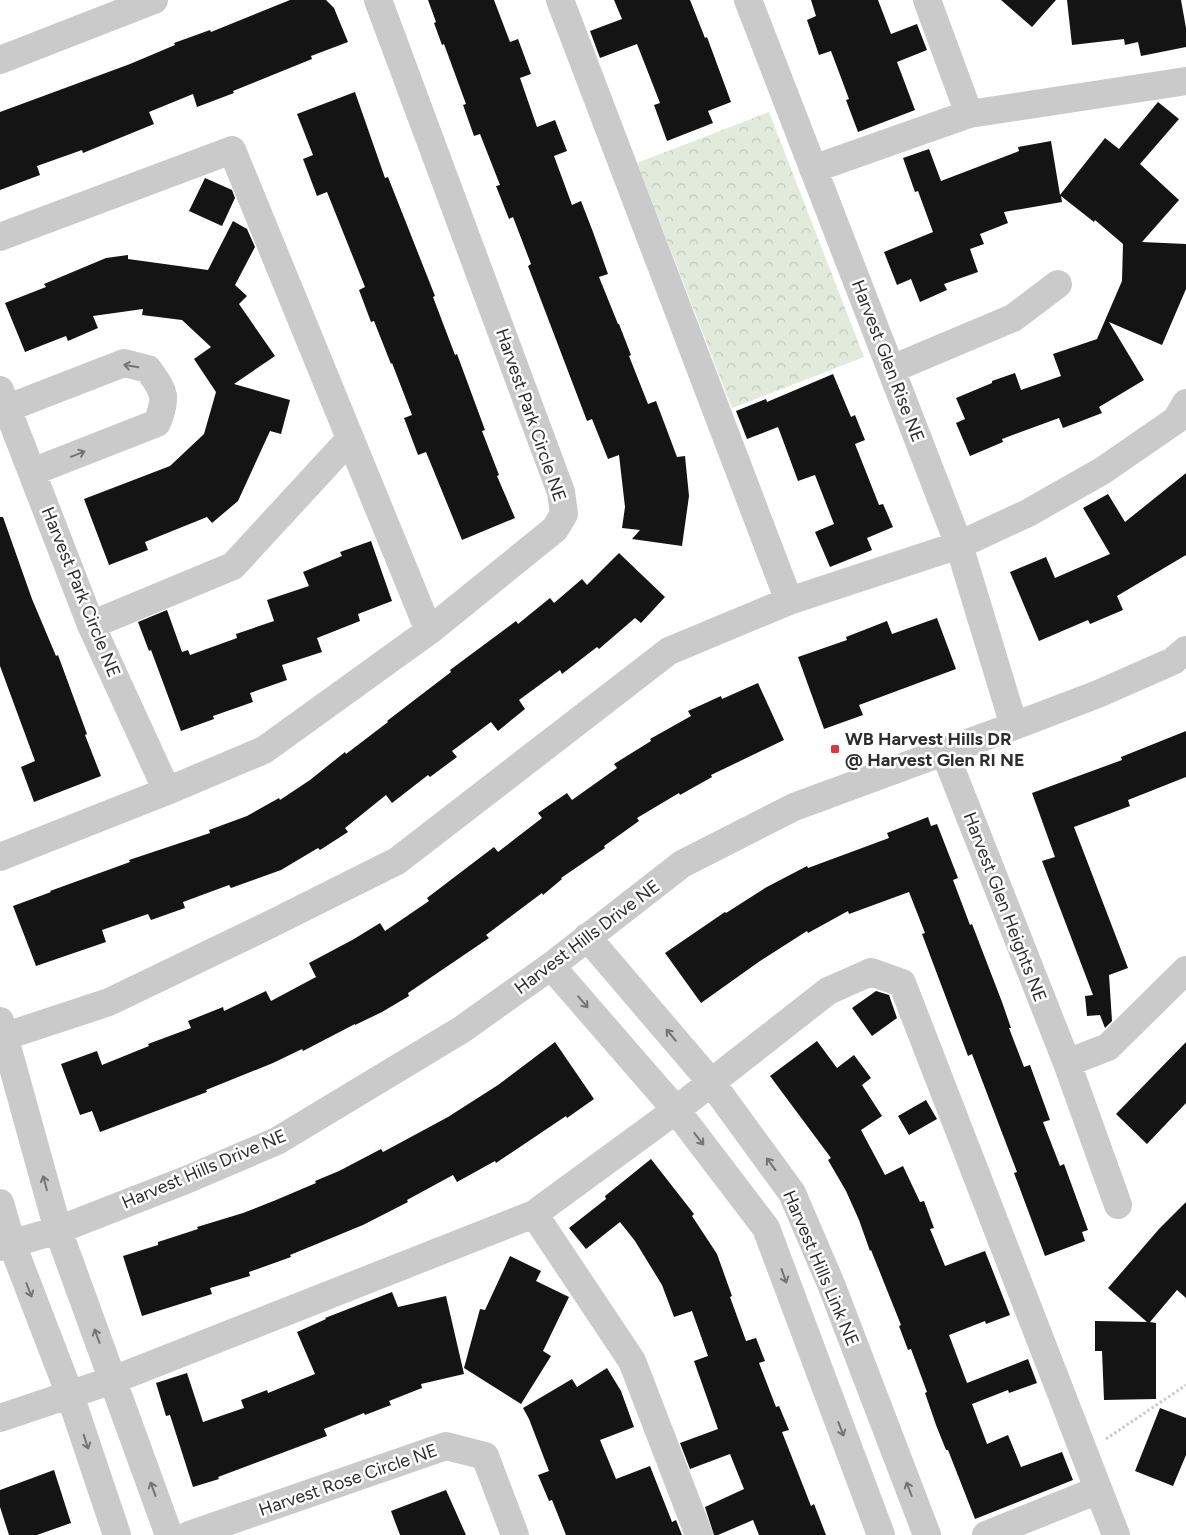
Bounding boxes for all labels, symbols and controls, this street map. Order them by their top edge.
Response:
street label: Harvest Glen Rise NE [847,277,929,445]
street label: Harvest Park Circle NE [491,325,571,505]
one-way arrow [123,360,139,370]
one-way arrow [69,449,85,458]
street label: Harvest Park Circle NE [37,504,125,680]
place label: WB Harvest Hills DR @ Harvest Glen RI NE [845,728,1025,771]
marker: WB Harvest Hills DR @ Harvest Glen RI NE [829,743,841,755]
street label: Harvest Glen Heights NE [959,809,1051,1005]
street label: Harvest Hills Drive NE [510,875,664,999]
one-way arrow [577,996,588,1009]
one-way arrow [666,1029,677,1042]
street label: Harvest Hills Drive NE [118,1124,290,1214]
one-way arrow [694,1133,705,1146]
one-way arrow [765,1158,776,1171]
one-way arrow [40,1175,49,1191]
street label: Harvest Hills Link NE [778,1187,864,1349]
one-way arrow [780,1268,789,1284]
one-way arrow [25,1281,34,1297]
one-way arrow [92,1329,101,1345]
one-way arrow [837,1420,846,1436]
one-way arrow [82,1434,91,1449]
street label: Harvest Rose Circle NE [256,1439,440,1521]
one-way arrow [148,1482,157,1497]
one-way arrow [904,1482,913,1498]

